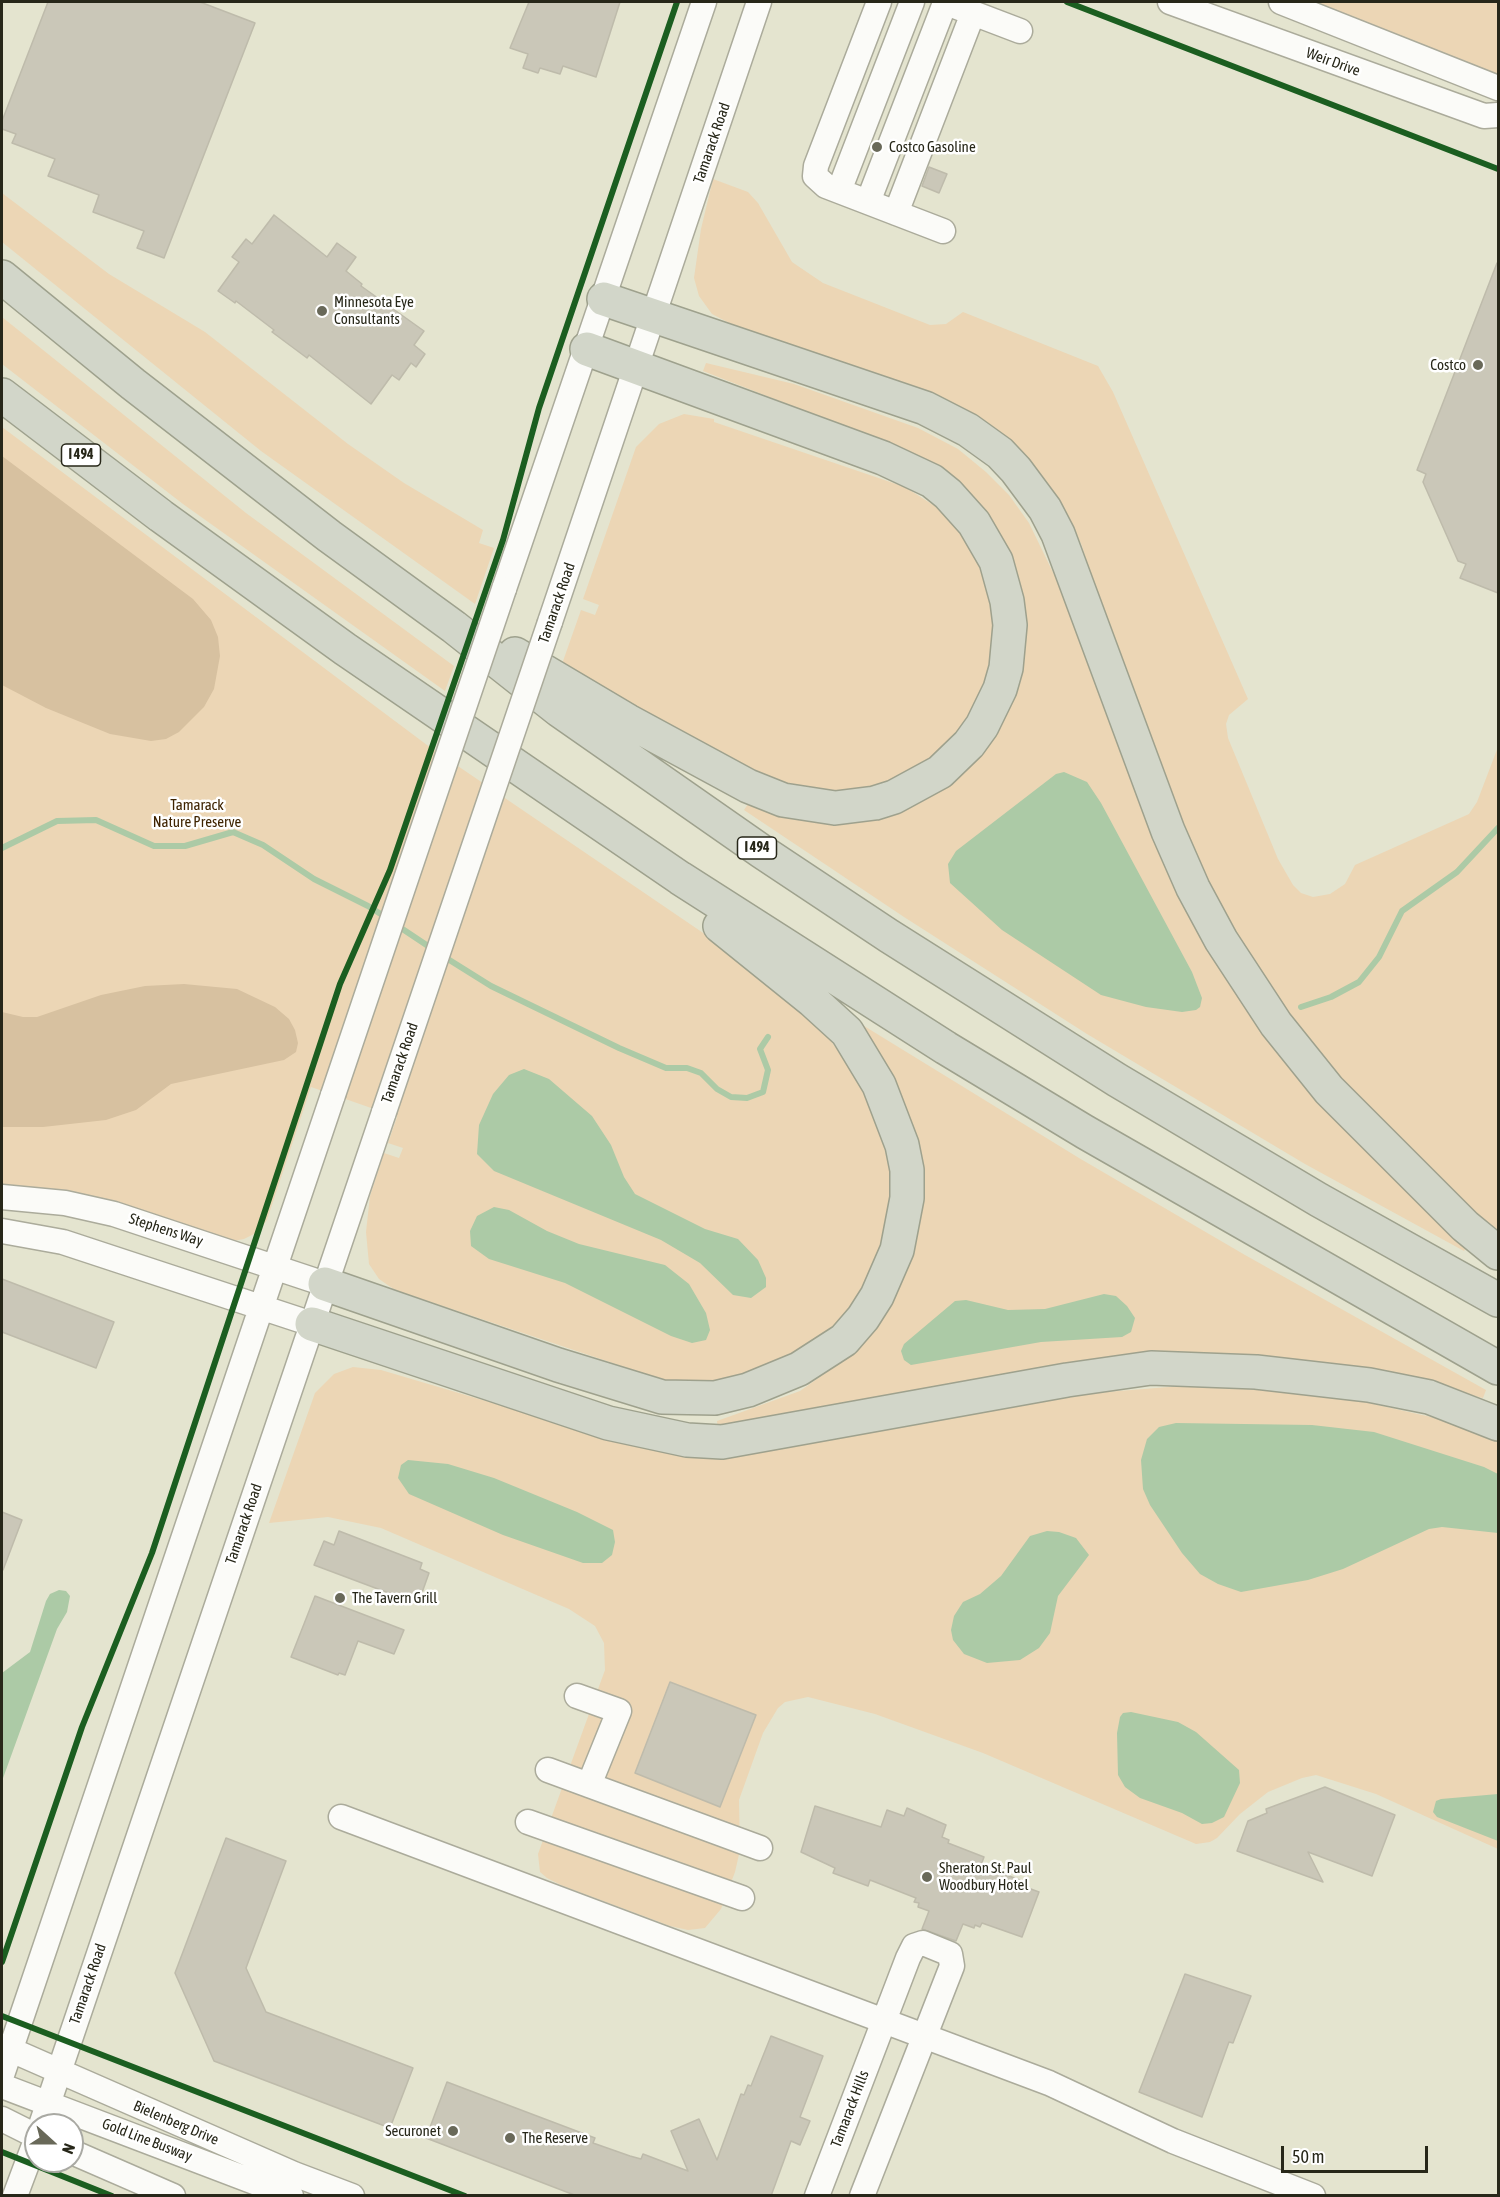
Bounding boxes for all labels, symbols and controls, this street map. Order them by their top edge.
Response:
street label: Weir Drive [1303,44,1363,80]
street label: Tamarack Road [690,100,734,186]
place label: Costco Gasoline [889,138,976,156]
marker: Costco Gasoline [870,140,884,154]
place label: Minnesota Eye Consultants [334,293,414,328]
marker: Minnesota Eye Consultants [315,304,329,318]
place label: Costco [1430,356,1466,374]
marker: Costco [1471,358,1485,372]
road number: I 494 [62,444,100,466]
street label: Tamarack Road [535,560,579,646]
park label: Tamarack Nature Preserve [153,796,241,831]
road number: I 494 [738,837,777,859]
street label: Tamarack Road [378,1020,422,1106]
street label: Stephens Way [127,1210,205,1250]
street label: Tamarack Road [222,1481,266,1567]
place label: The Tavern Grill [352,1589,437,1607]
marker: The Tavern Grill [333,1591,347,1605]
place label: Sheraton St. Paul Woodbury Hotel [939,1859,1032,1894]
marker: Sheraton St. Paul Woodbury Hotel [920,1870,934,1884]
street label: Tamarack Road [66,1941,110,2027]
street label: Tamarack Hills [827,2068,873,2150]
street label: Bielenberg Drive [131,2097,221,2149]
north arrow [24,2113,84,2173]
street label: Gold Line Busway [99,2115,195,2165]
place label: Securonet [385,2122,441,2140]
marker: Securonet [446,2124,460,2138]
place label: The Reserve [522,2129,588,2147]
marker: The Reserve [503,2131,517,2145]
scale bar [1284,2134,1431,2172]
text: N [59,2141,79,2156]
text: 50 m [1292,2146,1324,2167]

